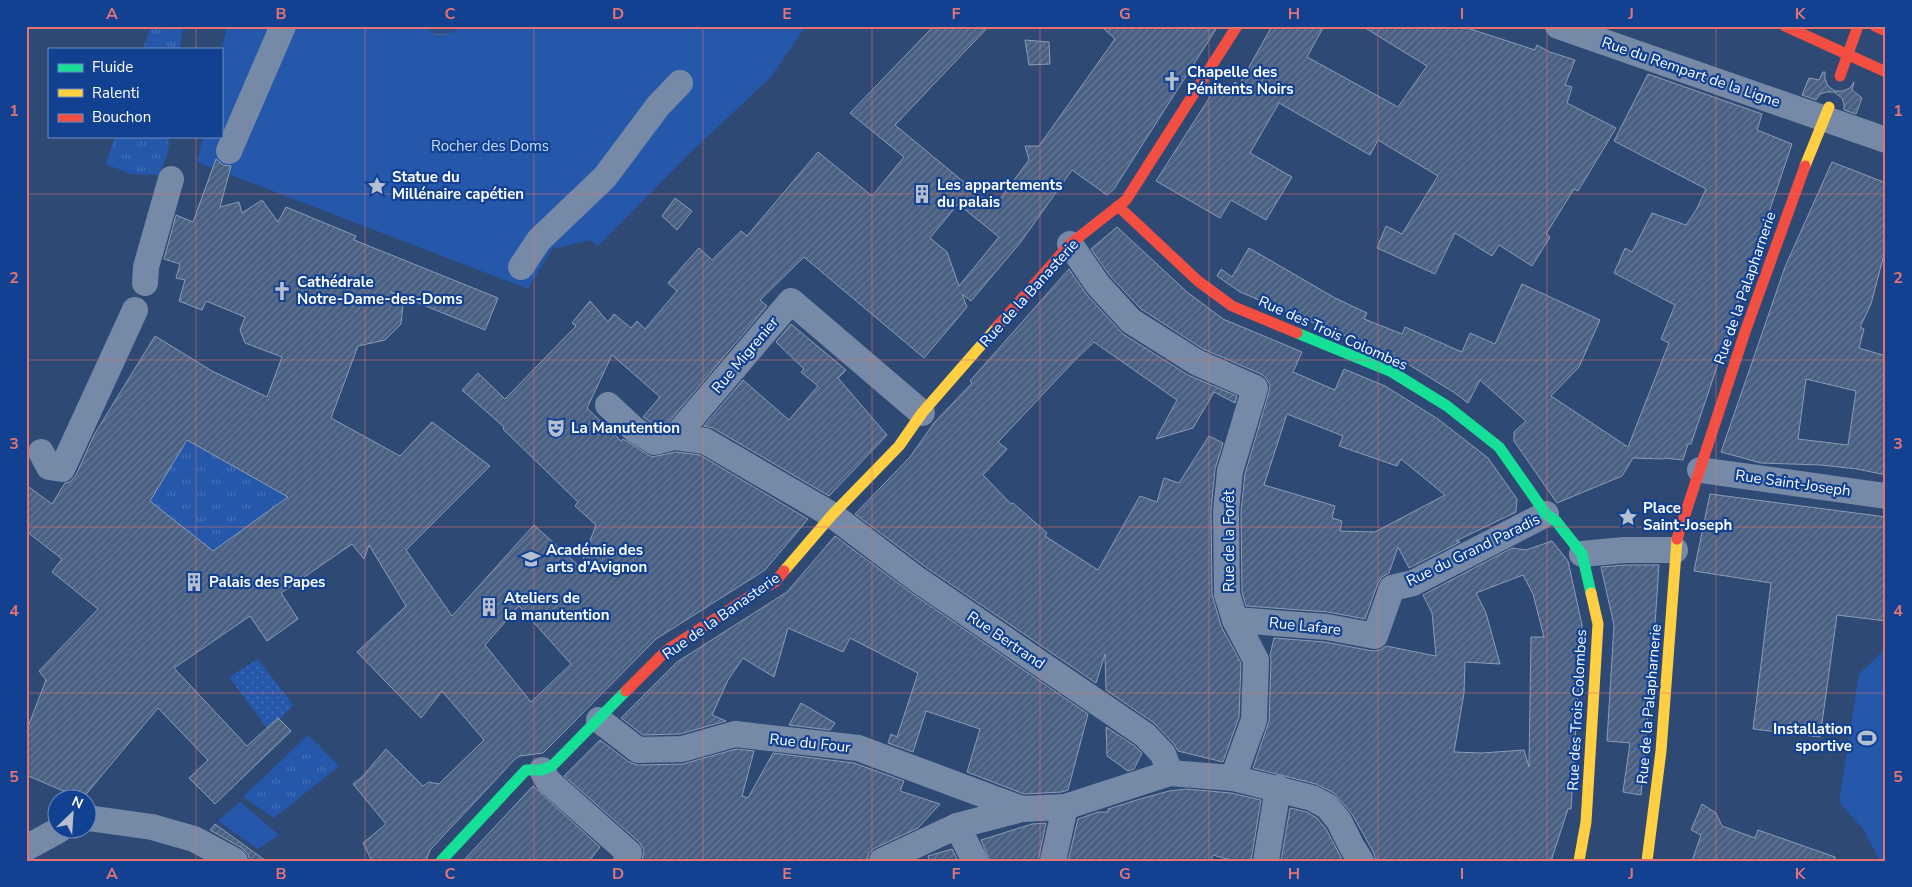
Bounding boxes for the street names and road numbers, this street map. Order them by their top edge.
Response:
street label: Rue du Rempart de la Ligne [1599,32,1783,112]
street label: Rue de la Palapharnerie [1709,209,1781,367]
street label: Rue de la Banasterie [975,235,1083,351]
street label: Rue des Trois Colombes [1255,291,1411,375]
street label: Rue Migrenier [707,312,783,397]
street label: Rue Saint-Joseph [1734,465,1852,501]
street label: Rue de la Forêt [1219,489,1239,592]
street label: Rue du Grand Paradis [1403,509,1543,591]
street label: Rue de la Banasterie [658,568,784,664]
street label: Rue Bertrand [963,607,1049,673]
street label: Rue Lafare [1268,612,1342,640]
street label: Rue de la Palapharnerie [1632,623,1666,785]
street label: Rue des Trois Colombes [1563,629,1591,791]
street label: Rue du Four [768,729,852,757]

